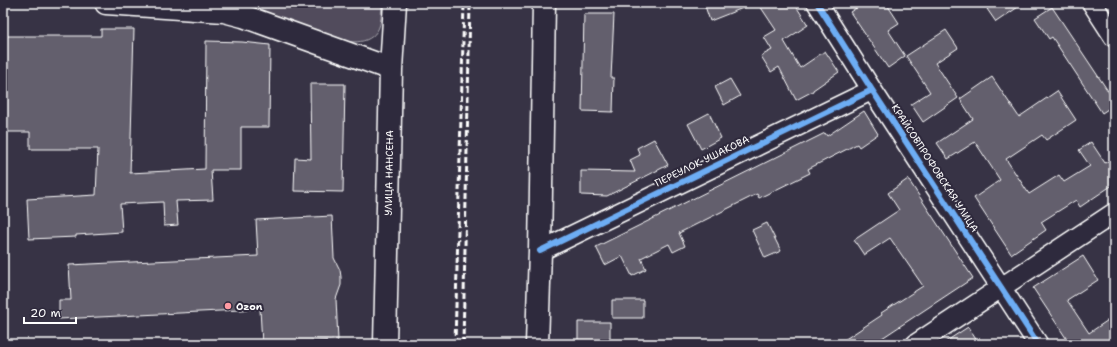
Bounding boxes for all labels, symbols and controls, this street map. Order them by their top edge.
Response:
street label: КРАЙСОВПРОФОВСКАЯ УЛИЦА [889,102,981,234]
street label: УЛИЦА НАНСЕНА [382,130,396,216]
street label: ПЕРЕУЛОК УШАКОВА [653,132,751,190]
scale bar [24,299,76,325]
place label: Ozon [236,300,263,313]
marker: Ozon [223,301,233,311]
text: 20 m [30,305,61,321]

